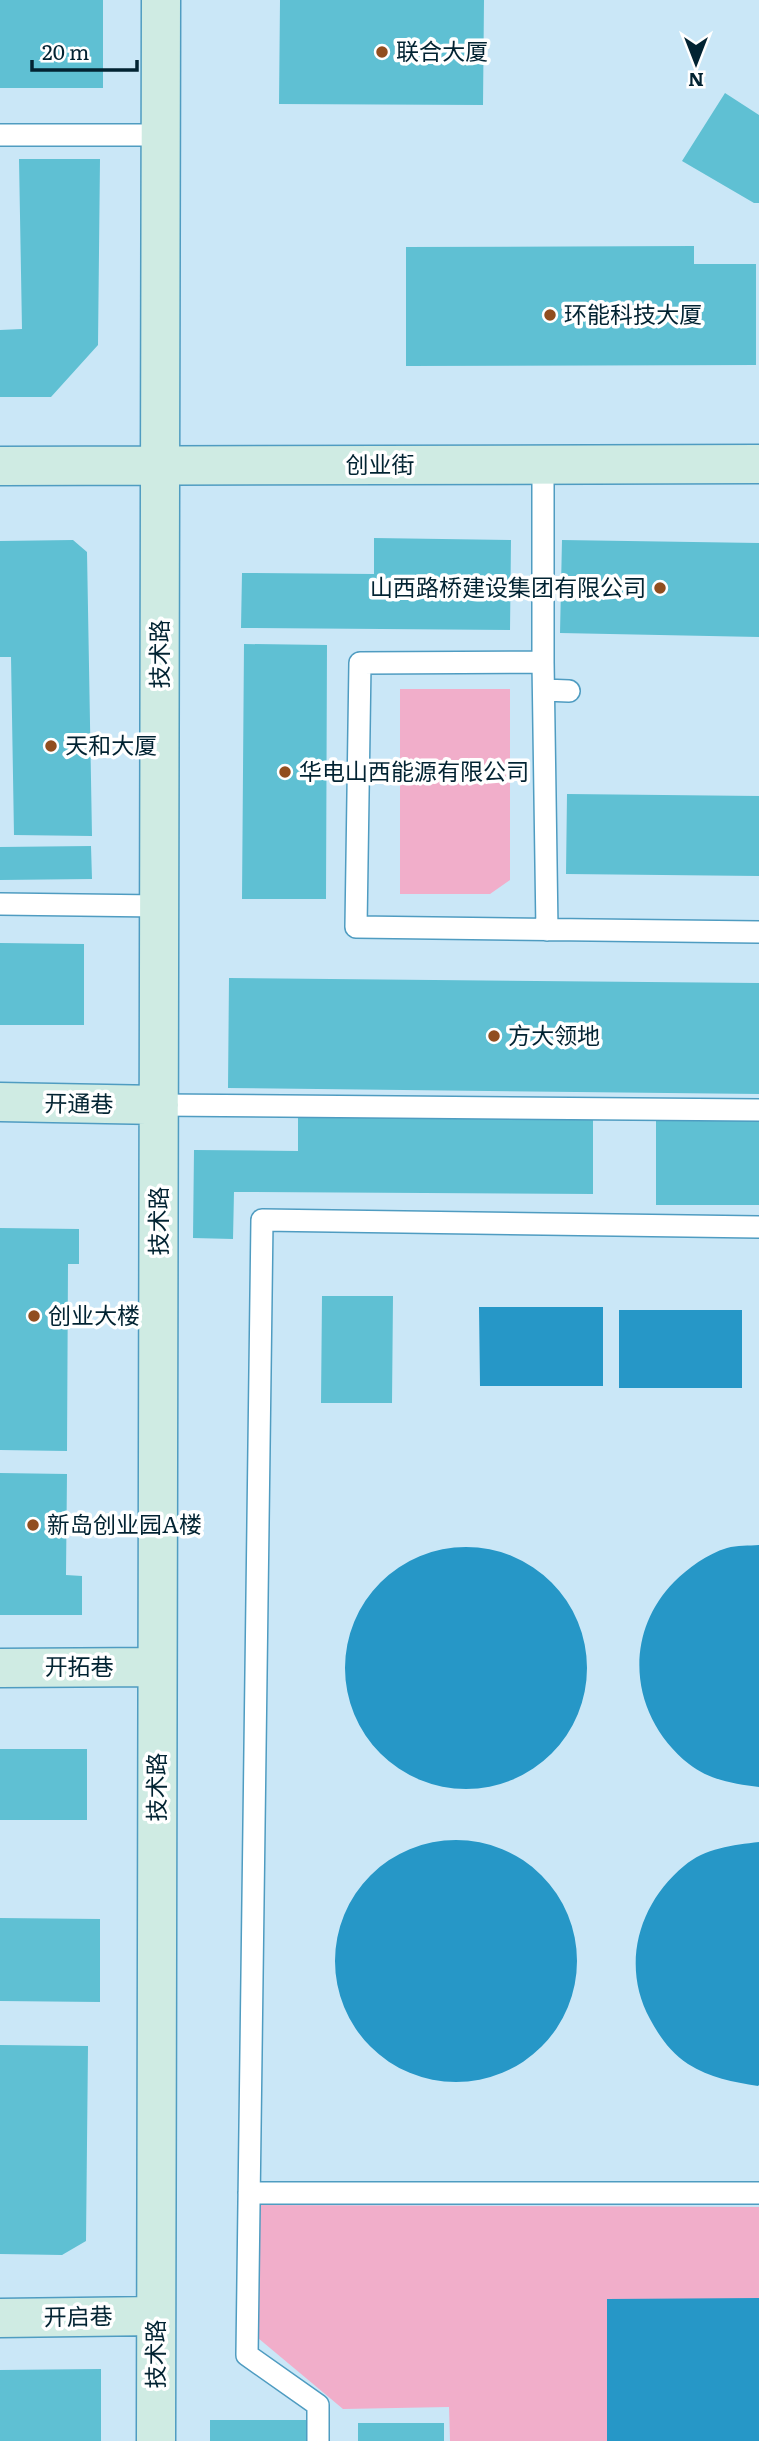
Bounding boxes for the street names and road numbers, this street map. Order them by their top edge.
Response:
street label: 创业街 [346,446,415,480]
street label: 技术路 [141,620,175,689]
street label: 开通巷 [44,1084,114,1120]
street label: 技术路 [140,1187,174,1256]
street label: 开拓巷 [45,1648,114,1682]
street label: 技术路 [138,1753,172,1822]
street label: 开启巷 [43,2297,113,2333]
street label: 技术路 [137,2320,171,2389]

